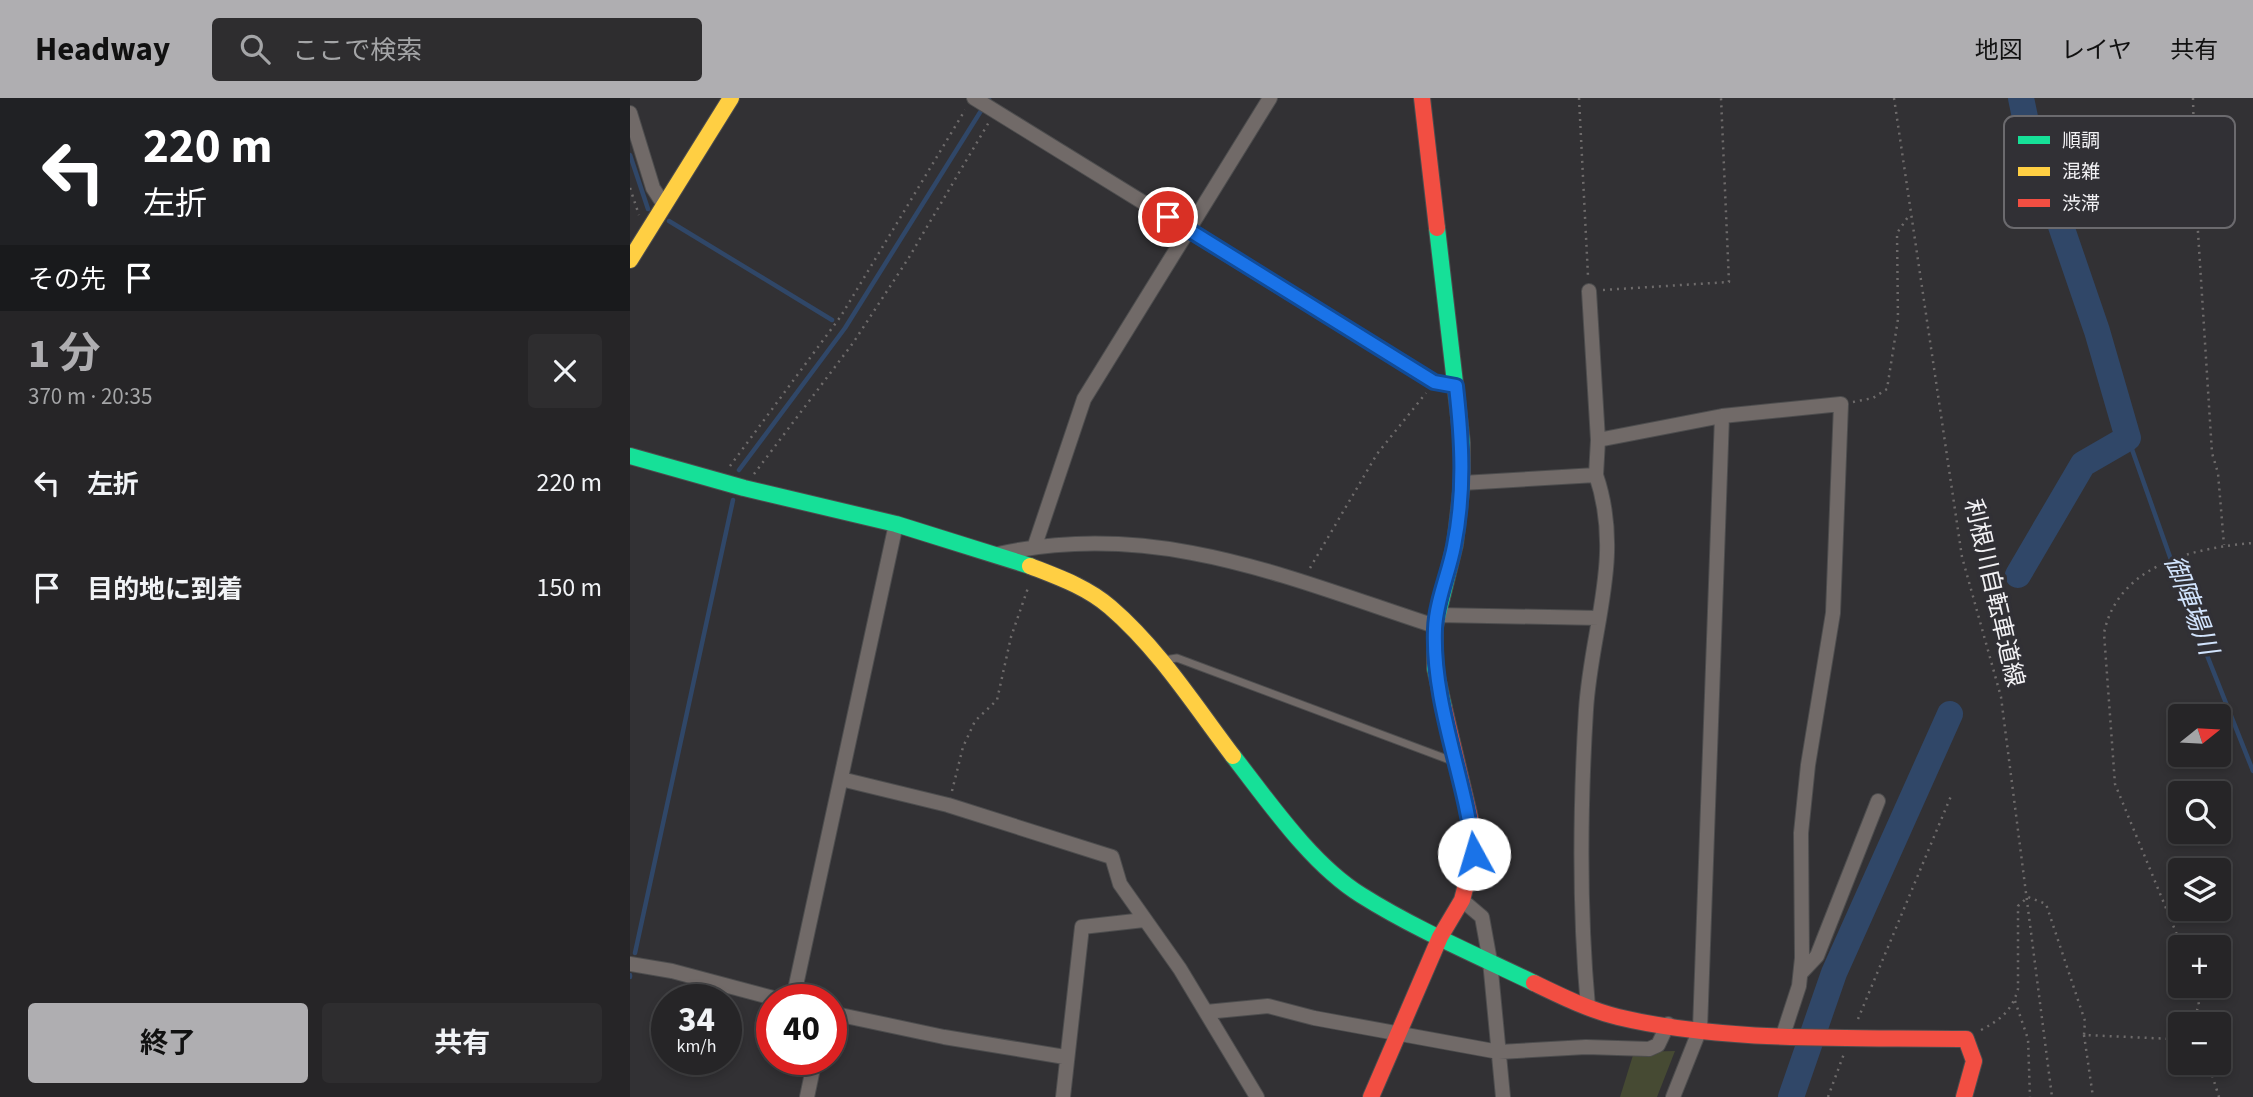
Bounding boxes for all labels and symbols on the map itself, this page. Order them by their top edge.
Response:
legend [2004,116,2235,228]
text: 順調 [2062,128,2100,155]
text: 混雑 [2062,159,2100,186]
pin [1138,187,1198,247]
text: 渋滞 [2062,191,2100,218]
street label: 利根川自転車道線 [1955,496,2033,690]
water label: 御陣場川 [2155,550,2228,663]
north arrow [2168,704,2231,766]
position arrow [1437,817,1511,891]
speed limit sign: 40 [756,984,847,1075]

